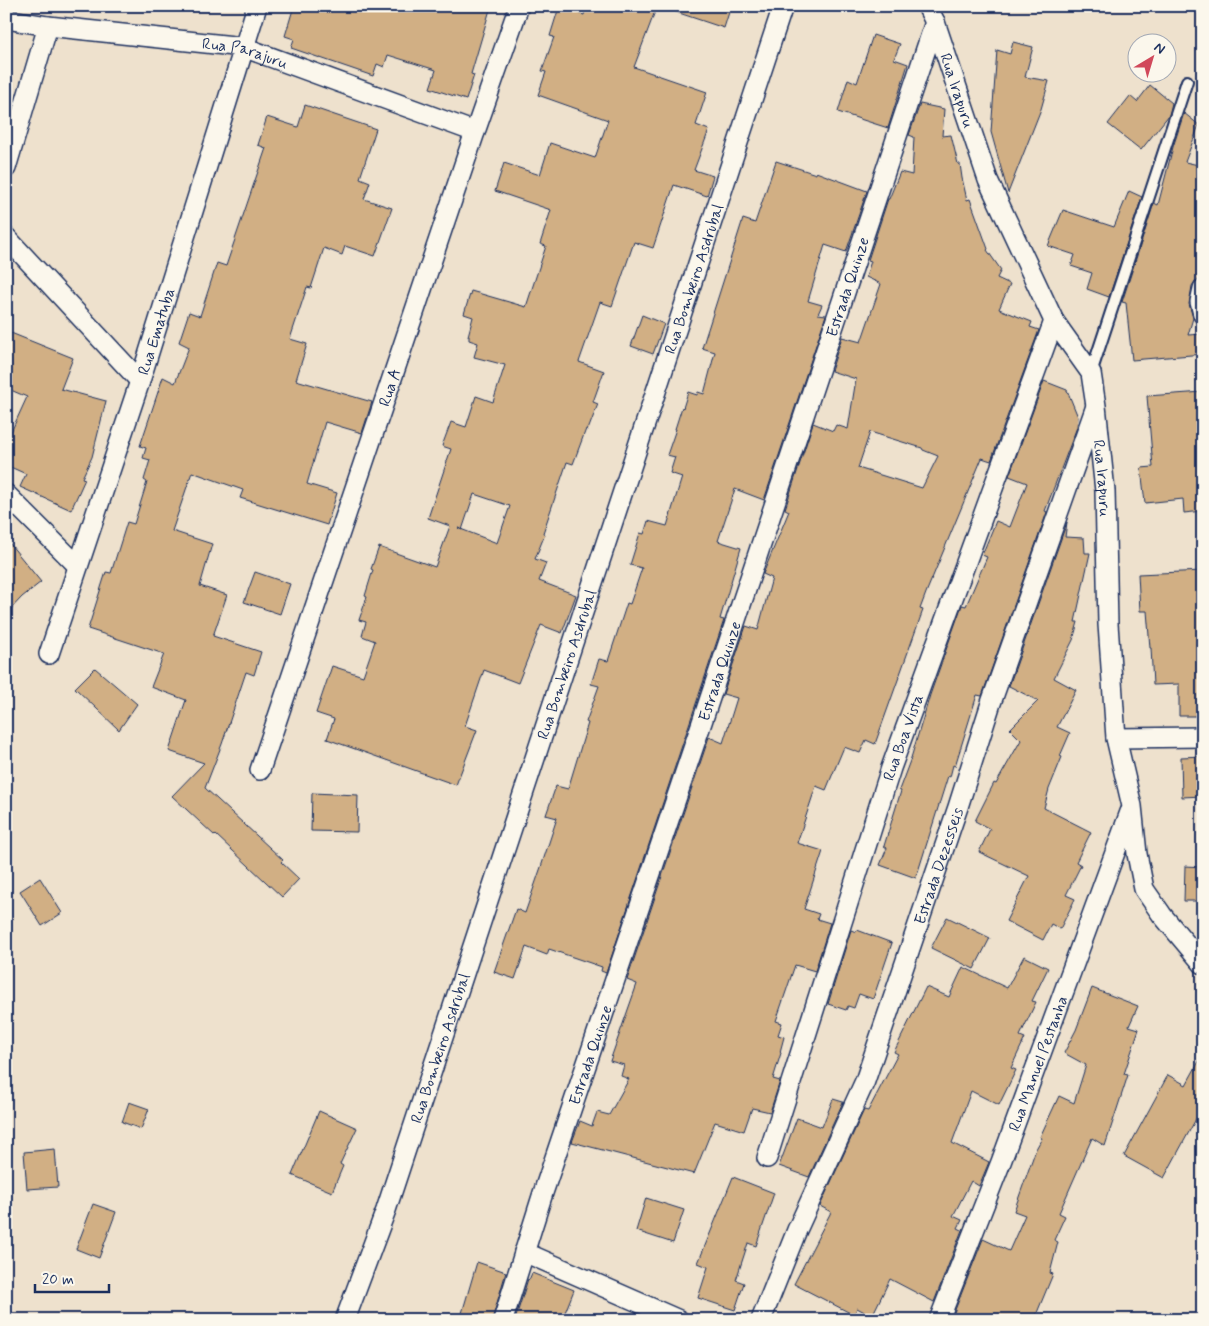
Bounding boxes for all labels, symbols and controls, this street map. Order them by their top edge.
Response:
north arrow [1126,32,1176,82]
street label: Rua Parajuru [201,34,291,75]
text: N [1150,39,1169,59]
street label: Rua Irapuru [934,51,979,131]
street label: Rua Bombeiro Asdrubal [660,201,729,357]
street label: Estrada Quinze [822,235,875,340]
street label: Rua Ematuba [134,285,180,378]
street label: Rua A [374,366,407,410]
street label: Rua Irapuru [1088,439,1115,517]
street label: Rua Bombeiro Asdrubal [533,587,602,742]
street label: Estrada Quinze [694,619,747,724]
street label: Rua Boa Vista [879,692,929,784]
street label: Estrada Dezesseis [910,805,969,927]
street label: Rua Bombeiro Asdrubal [406,971,475,1126]
street label: Rua Manuel Pestanha [1004,993,1073,1134]
street label: Estrada Quinze [564,1003,618,1108]
scale bar [35,1261,109,1293]
text: 20 m [42,1270,74,1290]

